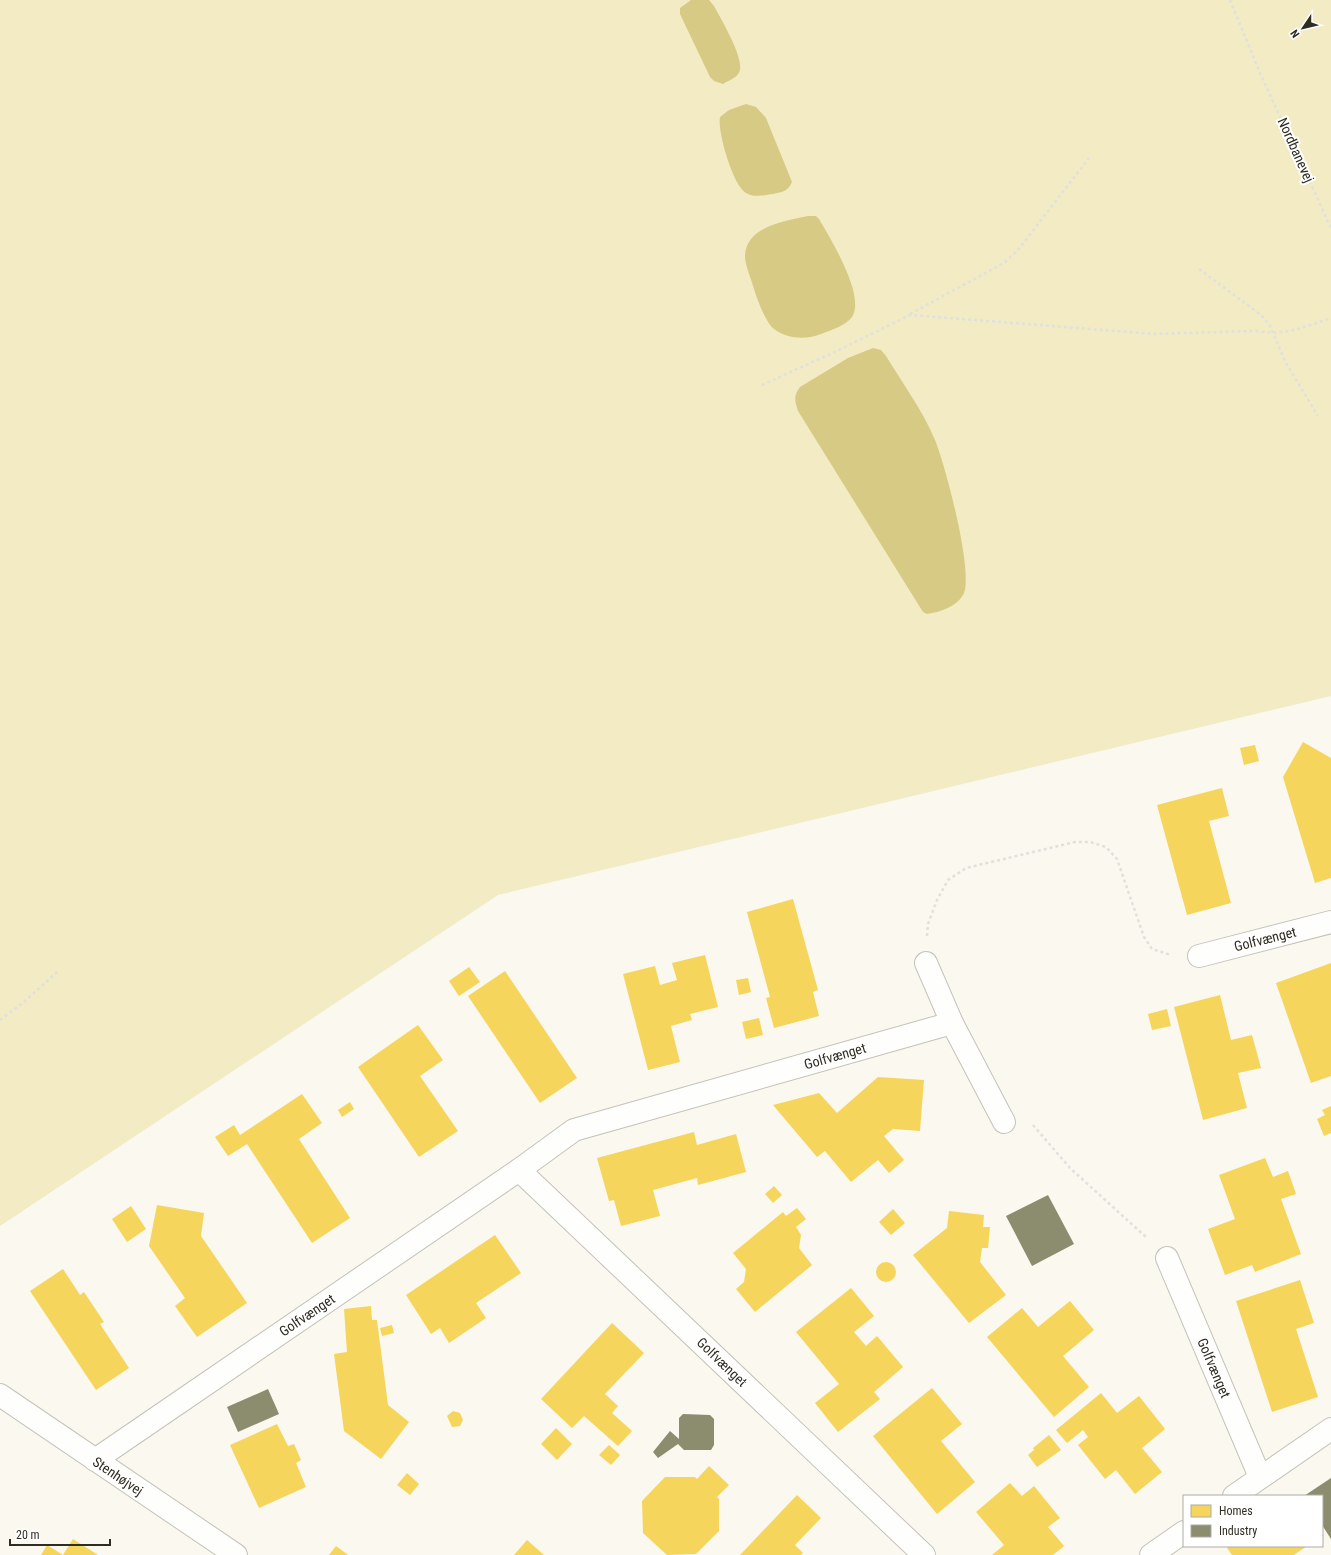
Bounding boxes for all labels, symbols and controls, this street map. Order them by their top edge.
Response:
north arrow [1283,8,1323,48]
text: N [1288,27,1302,40]
street label: Nordbanevej [1275,115,1317,185]
street label: Golfvænget [1232,924,1298,954]
street label: Golfvænget [802,1040,868,1072]
street label: Golfvænget [276,1291,338,1339]
street label: Golfvænget [694,1334,750,1390]
street label: Golfvænget [1194,1336,1234,1400]
street label: Stenhøjvej [90,1453,146,1499]
legend [1183,1495,1323,1547]
text: Homes [1219,1504,1253,1518]
scale bar [10,1521,110,1547]
text: Industry [1219,1524,1257,1538]
text: 20 m [16,1528,40,1542]

